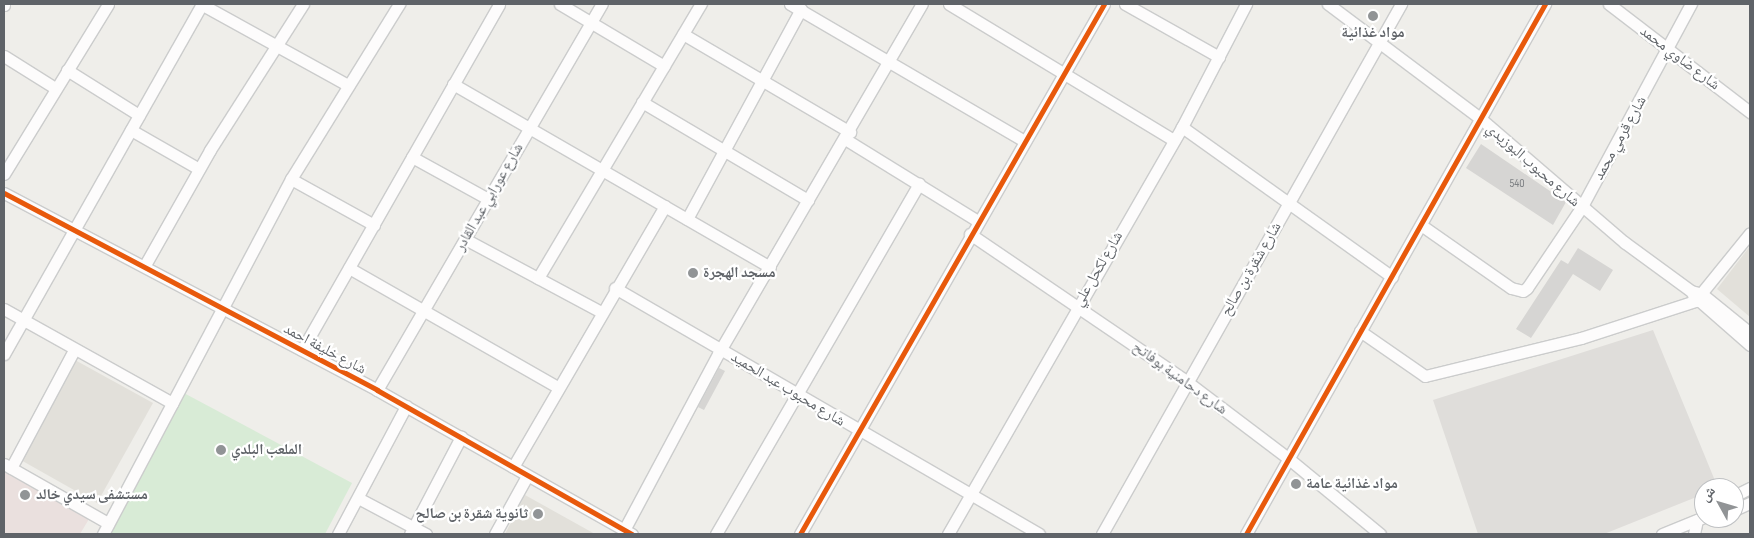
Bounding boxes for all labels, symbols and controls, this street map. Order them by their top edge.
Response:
marker: مواد غذائية [1367,10,1379,22]
street label: شارع ضاوي محمد [1637,22,1723,94]
place label: مواد غذائية [1341,24,1405,42]
street label: شارع قرمي محمد [1590,93,1650,183]
street label: شارع محبوب البوزيدي [1482,119,1584,211]
street label: شارع عورابي عبد القادر [451,140,527,254]
house number: 540 [1509,177,1525,191]
street label: شارع شقرة بن صالح [1217,219,1285,319]
street label: شارع لكحل علي [1069,228,1127,310]
place label: مسجد الهجرة [703,264,776,282]
marker: مسجد الهجرة [687,267,699,279]
street label: شارع خليفة احمد [281,320,369,378]
street label: شارع دحامنية بوفاتح [1129,338,1231,418]
street label: شارع محبوب عبد الحميد [728,348,848,430]
place label: الملعب البلدي [231,441,302,459]
marker: الملعب البلدي [215,444,227,456]
place label: مواد غذائية عامة [1306,475,1398,493]
marker: مواد غذائية عامة [1290,478,1302,490]
north arrow [1694,478,1744,528]
text: ش [1696,483,1719,505]
place label: مستشفى سيدي خالد [36,486,148,504]
marker: مستشفى سيدي خالد [18,488,32,502]
place label: ثانوية شقرة بن صالح [415,505,528,523]
marker: ثانوية شقرة بن صالح [532,508,544,520]

